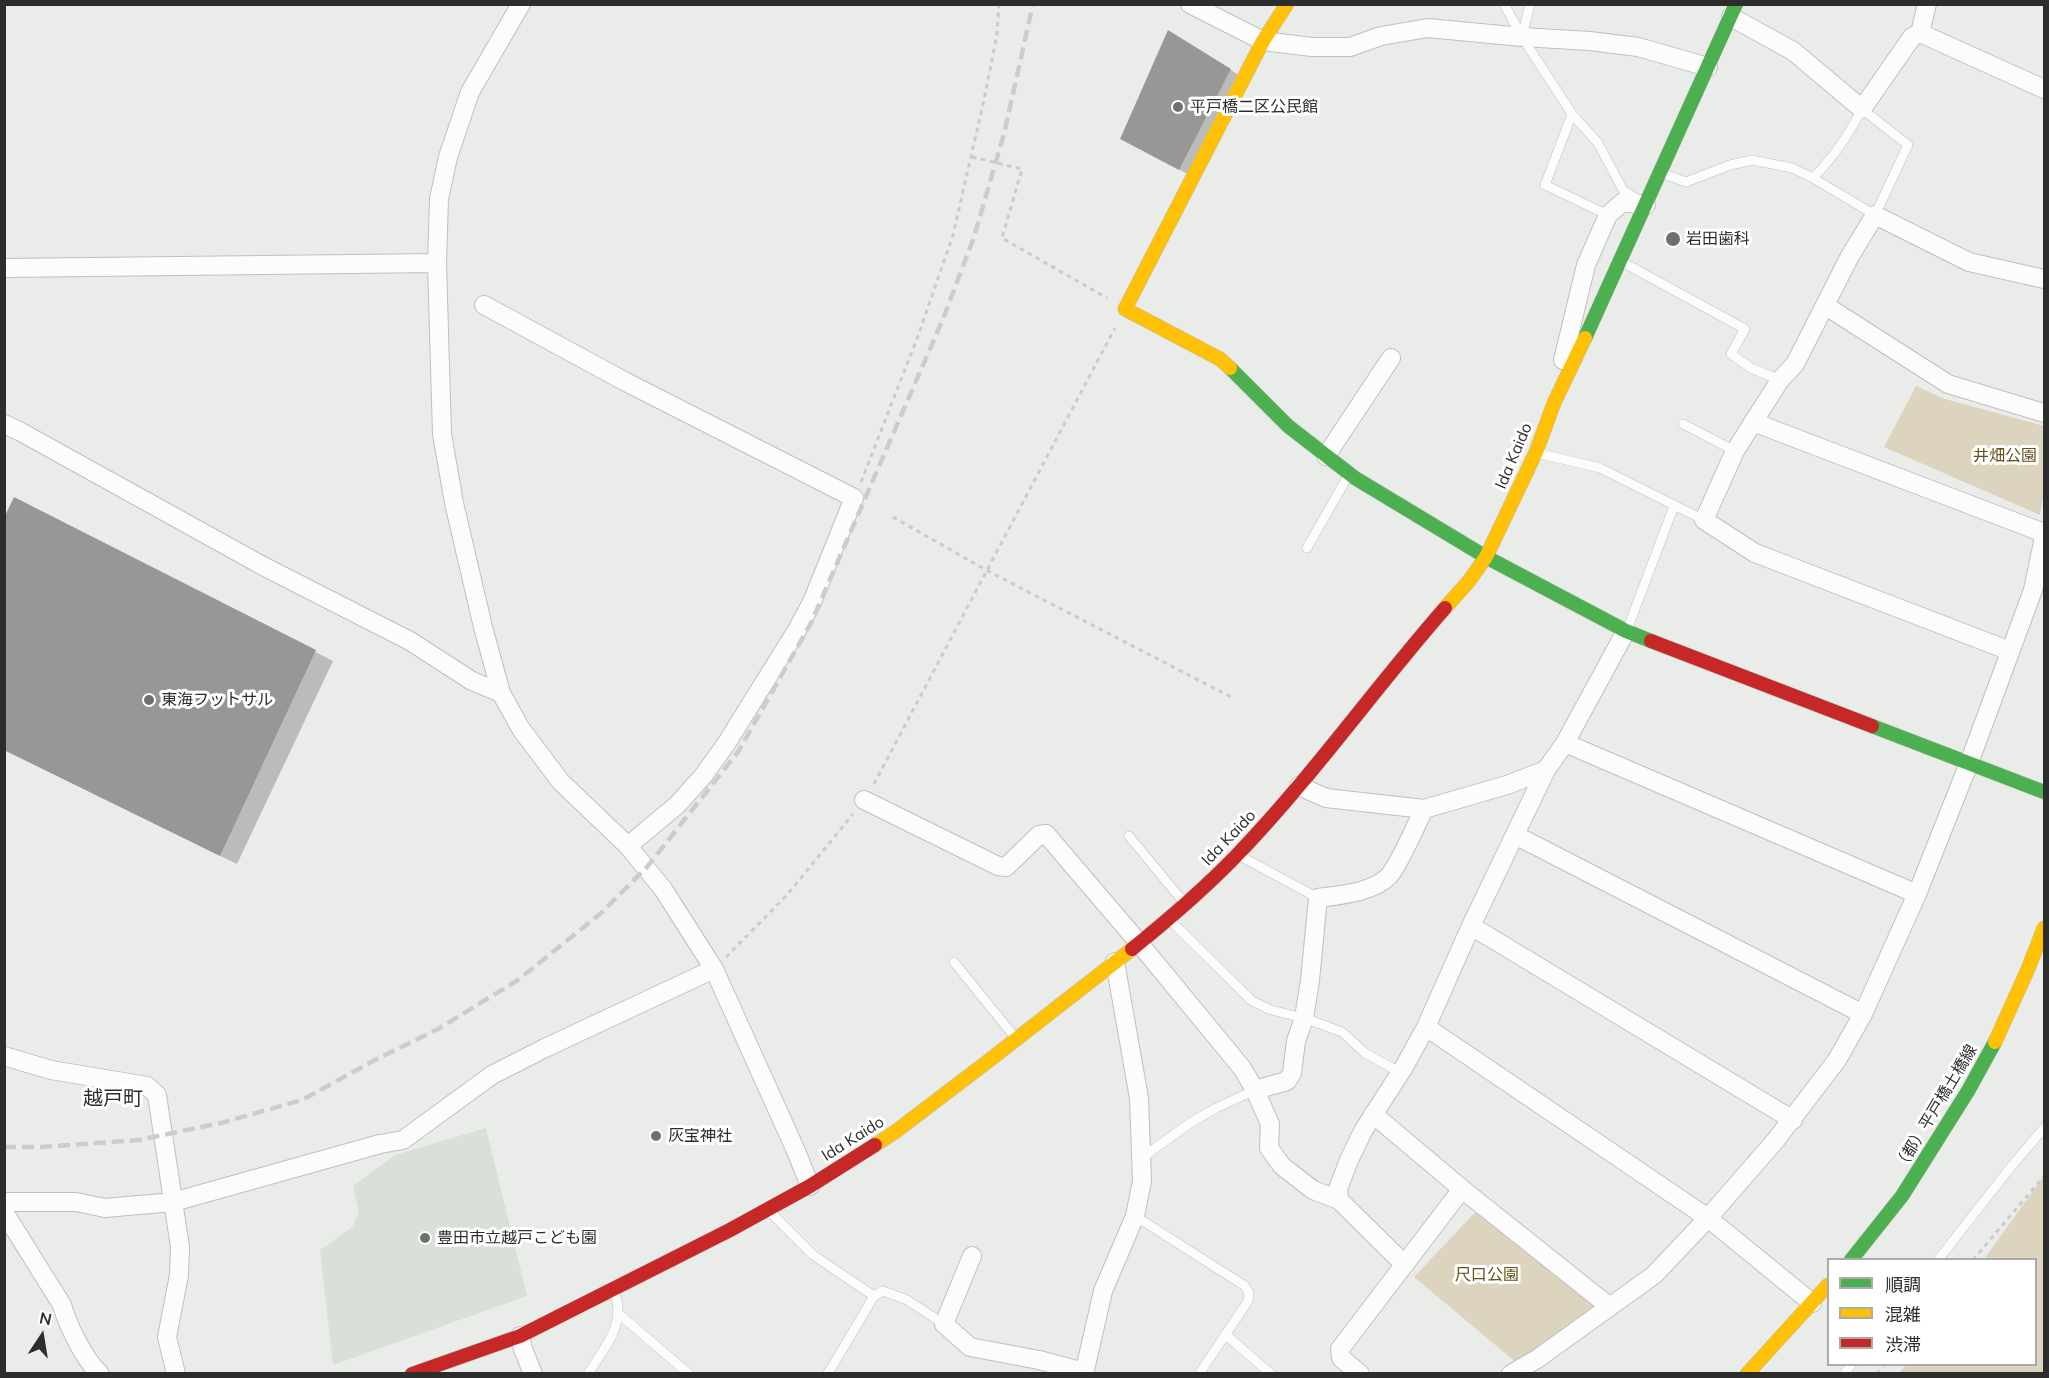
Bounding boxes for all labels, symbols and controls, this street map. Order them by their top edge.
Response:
place label: 平戸橋二区公民館 [1190,97,1318,117]
marker: 平戸橋二区公民館 [1171,100,1185,114]
place label: 岩田歯科 [1686,229,1750,249]
marker: 岩田歯科 [1664,230,1682,248]
street label: Ida Kaido [1492,420,1536,492]
park label: 井畑公園 [1973,446,2037,466]
place label: 東海フットサル [161,690,273,710]
marker: 東海フットサル [142,693,156,707]
street label: Ida Kaido [1198,806,1260,870]
street label: （都）平戸橋土橋線 [1891,1041,1981,1175]
district label: 越戸町 [83,1087,143,1111]
street label: Ida Kaido [818,1112,888,1166]
place label: 灰宝神社 [668,1126,732,1146]
marker: 灰宝神社 [649,1129,663,1143]
place label: 豊田市立越戸こども園 [437,1228,597,1248]
marker: 豊田市立越戸こども園 [418,1231,432,1245]
legend [1827,1258,2037,1366]
park label: 尺口公園 [1455,1265,1519,1285]
text: 順調 [1885,1273,1921,1296]
text: 混雑 [1885,1303,1921,1326]
north arrow [12,1306,72,1366]
text: N [38,1307,54,1329]
text: 渋滞 [1885,1333,1921,1356]

